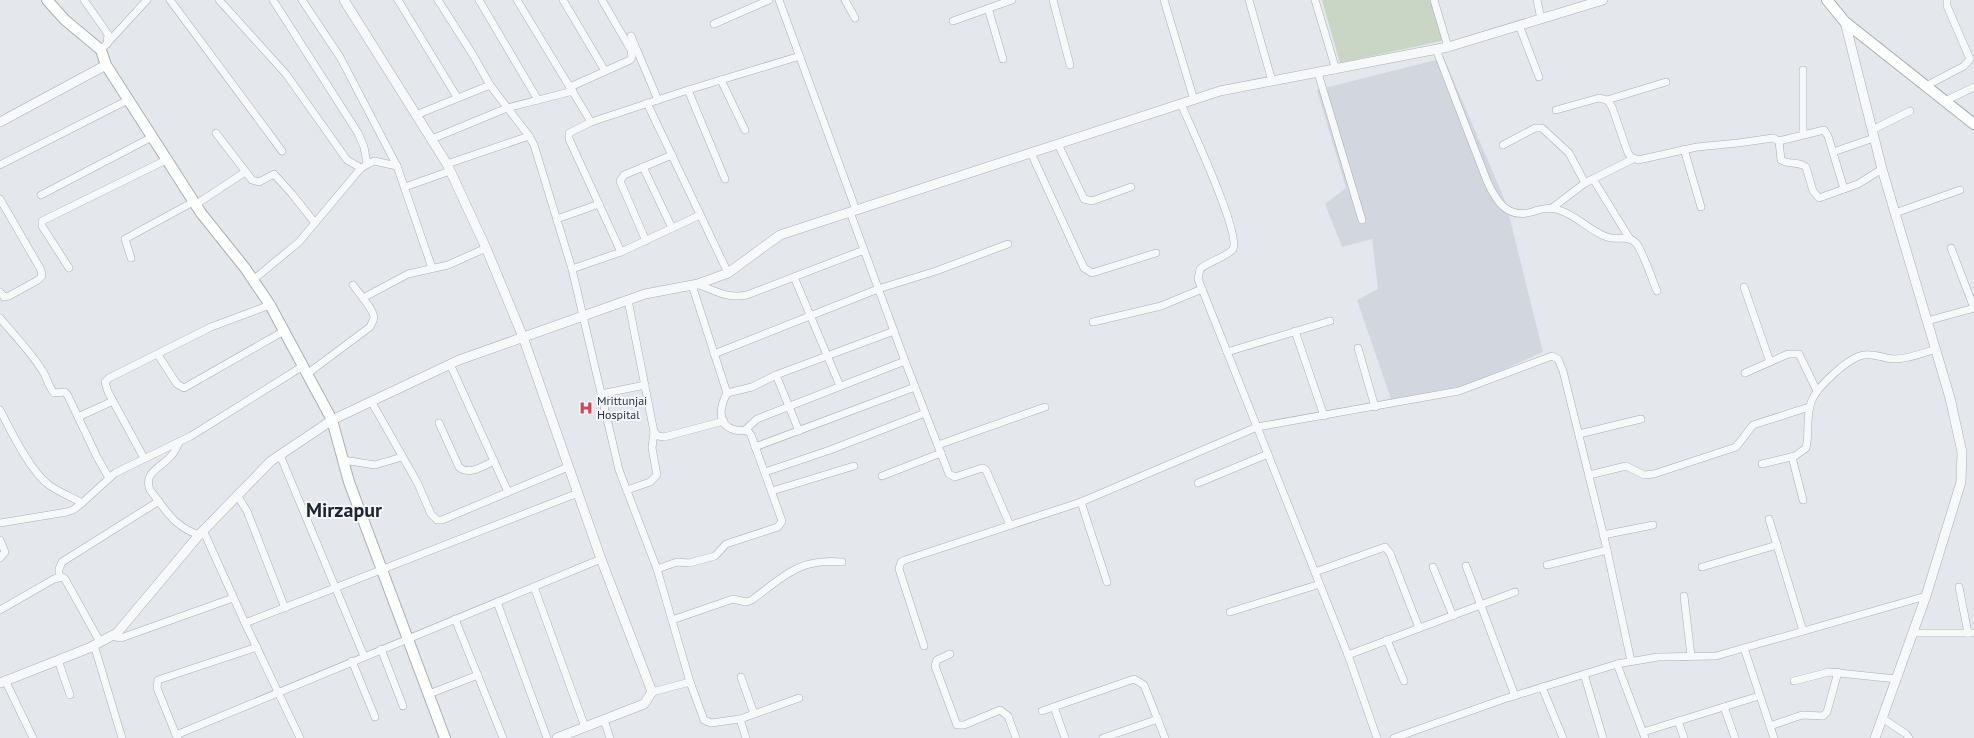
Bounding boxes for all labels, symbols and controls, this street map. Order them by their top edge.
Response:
place label: Mrittunjai Hospital [597,393,647,422]
hospital icon: Mrittunjai Hospital [578,400,594,416]
district label: Mirzapur [306,497,382,523]

